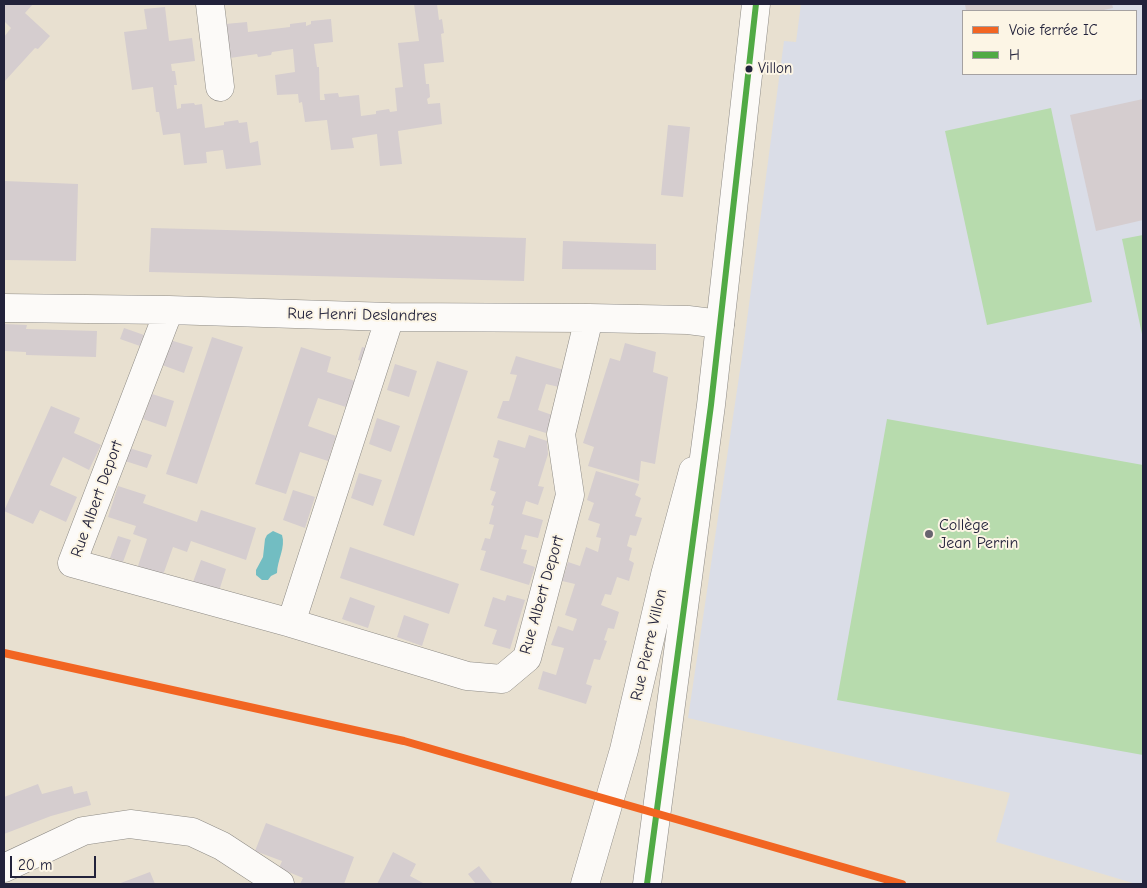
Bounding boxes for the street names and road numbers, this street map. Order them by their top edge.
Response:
street label: Rue Henri Deslandres [287,304,437,326]
street label: Rue Albert Deport [67,438,127,560]
street label: Rue Albert Deport [516,533,568,657]
street label: Rue Pierre Villon [627,587,671,703]

